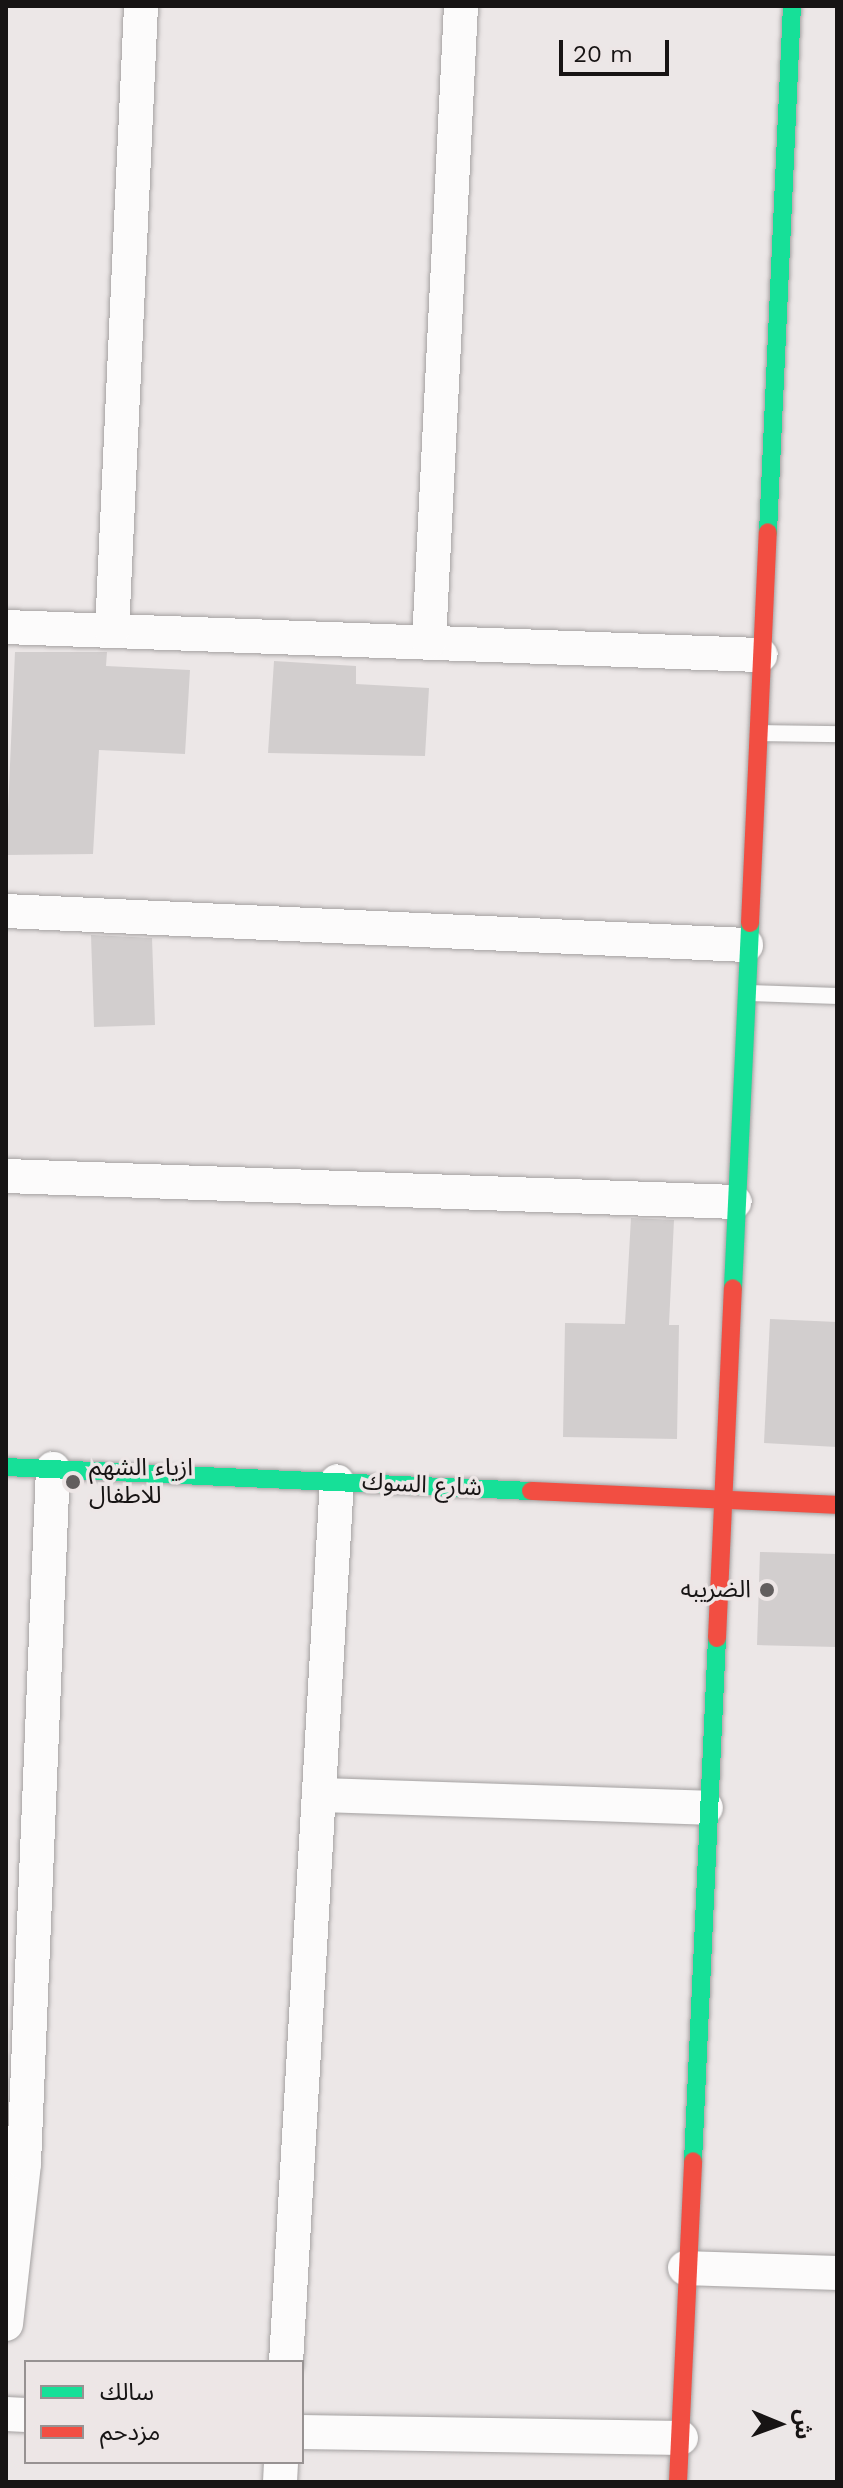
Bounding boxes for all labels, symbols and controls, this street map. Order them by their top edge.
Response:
scale bar [563,24,673,74]
text: 20 m [573,40,633,68]
place label: ازياء الشهم للاطفال [89,1454,193,1510]
street label: شارع السوك [361,1467,483,1503]
marker: ازياء الشهم للاطفال [64,1473,82,1491]
place label: الضريبه [680,1576,751,1604]
marker: الضريبه [758,1581,776,1599]
legend [24,2360,304,2464]
text: سالك [100,2378,154,2406]
north arrow [739,2384,819,2464]
text: ش [791,2409,816,2440]
text: مزدحم [100,2418,160,2446]

